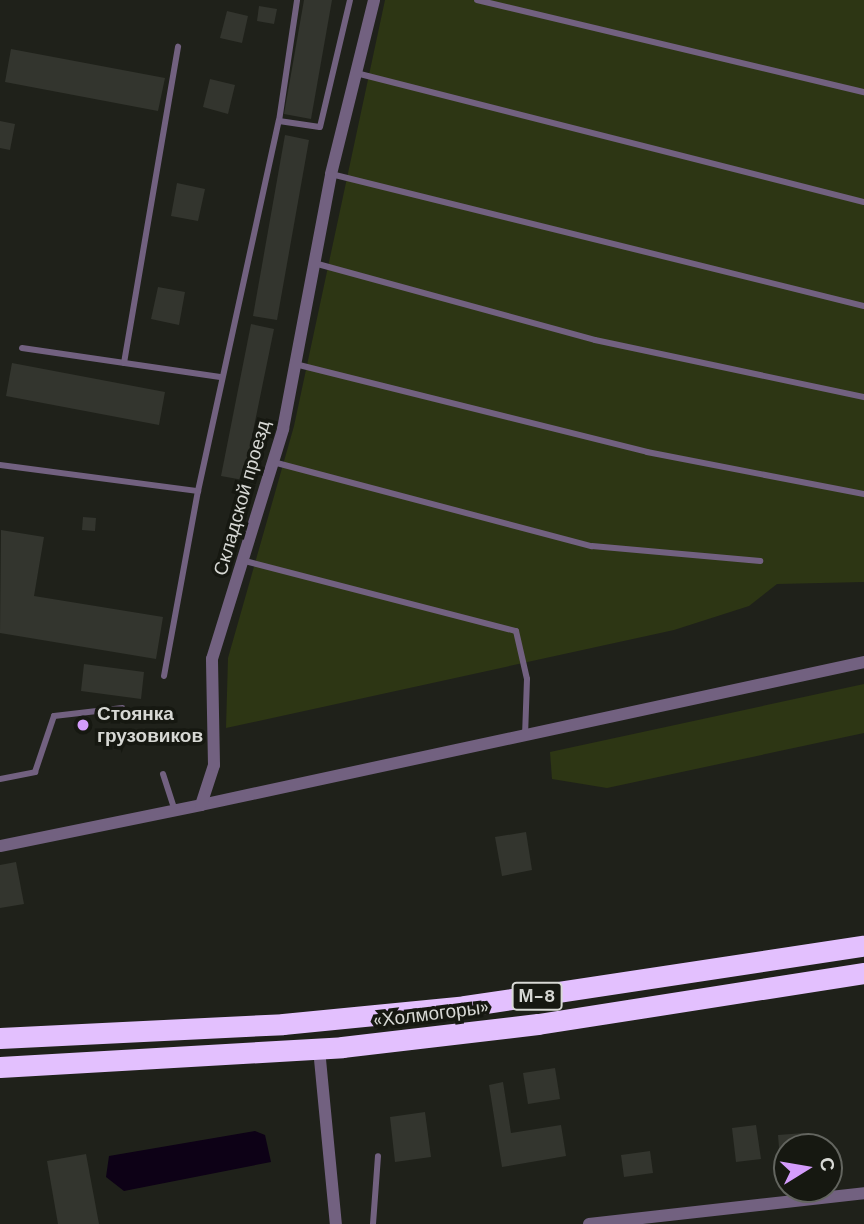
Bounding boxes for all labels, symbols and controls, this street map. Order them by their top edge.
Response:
street label: Складской проезд [209,418,275,578]
place label: Стоянка грузовиков [97,703,203,747]
marker: Стоянка грузовиков [75,717,91,733]
road number: М-8 [511,981,563,1010]
street label: «Холмогоры» [372,996,490,1032]
north arrow [773,1133,843,1203]
text: С [814,1155,841,1173]

